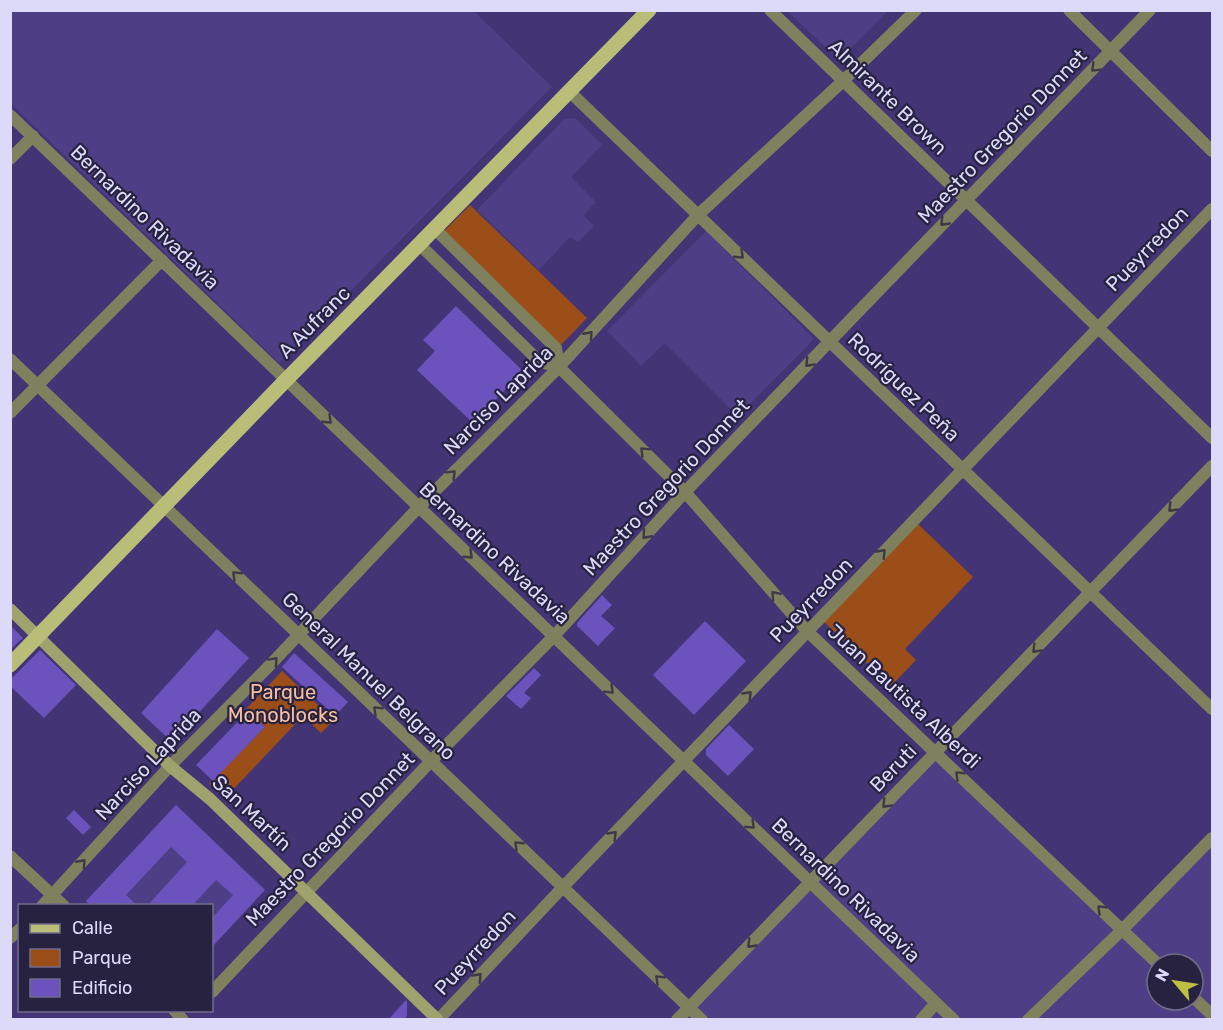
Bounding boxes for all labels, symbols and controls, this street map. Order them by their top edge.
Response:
street label: Almirante Brown [824,34,952,160]
street label: Maestro Gregorio Donnet [912,44,1092,228]
one-way arrow [1092,61,1103,72]
street label: Bernardino Rivadavia [66,140,224,294]
street label: Pueyrredon [1101,202,1193,296]
one-way arrow [940,216,951,226]
one-way arrow [732,248,743,259]
street label: A Aufranc [273,281,355,363]
street label: Rodríguez Peña [843,328,965,446]
one-way arrow [582,331,593,342]
street label: Narciso Laprida [438,340,558,460]
one-way arrow [805,356,816,366]
street label: Maestro Gregorio Donnet [578,394,754,580]
one-way arrow [321,413,332,424]
one-way arrow [640,447,651,458]
one-way arrow [445,470,456,481]
street label: Bernardino Rivadavia [415,477,575,629]
one-way arrow [1168,502,1179,512]
one-way arrow [642,528,653,539]
one-way arrow [461,548,472,559]
one-way arrow [875,550,886,560]
street label: Pueyrredon [765,553,857,647]
one-way arrow [233,572,244,583]
street label: General Manuel Belgrano [277,587,461,765]
one-way arrow [771,591,782,601]
street label: Juan Bautista Alberdi [822,619,986,773]
one-way arrow [1033,641,1044,652]
one-way arrow [267,657,278,667]
park label: Parque Monoblocks [228,680,338,727]
one-way arrow [603,683,613,694]
one-way arrow [740,691,751,702]
street label: Narciso Laprida [90,703,206,825]
one-way arrow [373,707,384,718]
street label: Beruti [865,739,921,797]
street label: Maestro Gregorio Donnet [240,747,420,931]
street label: San Martín [207,770,297,856]
one-way arrow [956,771,966,782]
one-way arrow [882,797,893,807]
street label: Bernardino Rivadavia [767,813,925,967]
one-way arrow [744,818,754,829]
one-way arrow [605,832,616,843]
one-way arrow [515,841,526,852]
one-way arrow [75,859,86,869]
legend [18,904,213,1012]
street label: Pueyrredon [429,904,521,1000]
one-way arrow [1097,906,1108,917]
text: Calle [72,917,113,939]
one-way arrow [747,937,758,948]
text: Parque [72,947,132,969]
north arrow [1145,952,1205,1012]
text: N [1151,965,1173,985]
one-way arrow [471,973,482,984]
one-way arrow [656,975,666,986]
text: Edificio [72,977,132,999]

